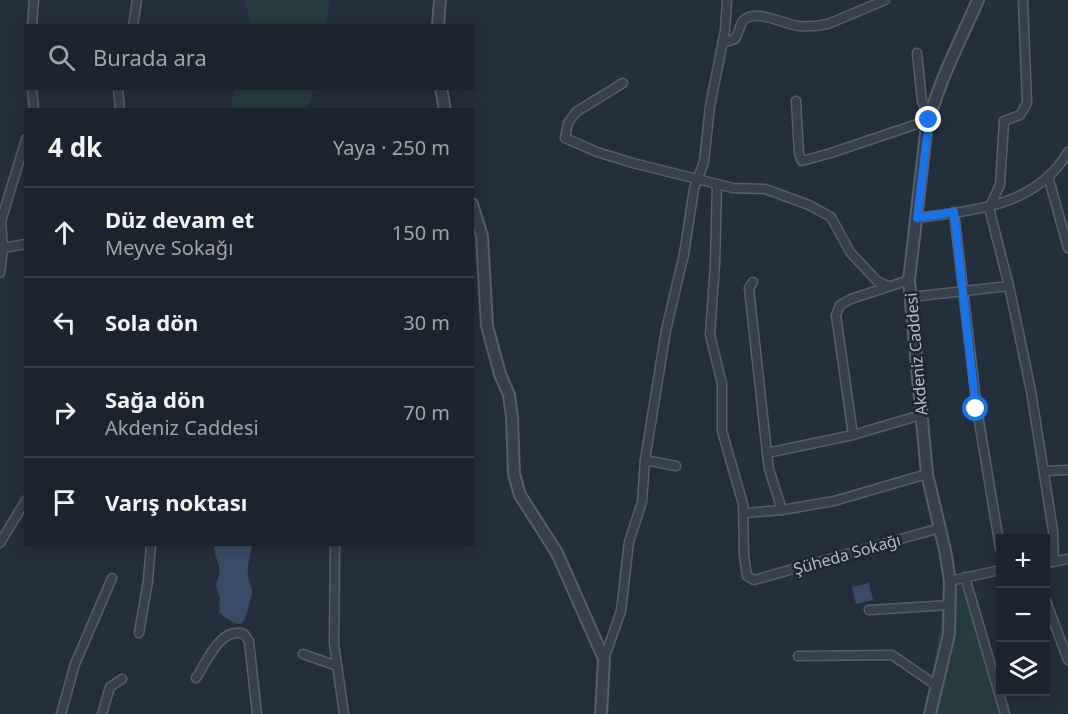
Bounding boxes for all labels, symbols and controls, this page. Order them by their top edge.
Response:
search box [24,24,474,90]
icon: search [45,41,78,74]
text: Burada ara [93,42,207,72]
route end [915,106,941,132]
text: 4 dk [48,129,102,165]
text: Yaya · 250 m [333,134,450,161]
text: Düz devam et [105,204,254,234]
icon: ahead [48,216,81,249]
text: 150 m [392,219,450,246]
text: Meyve Sokağı [105,234,233,261]
street label: Akdeniz Caddesi [900,292,932,416]
icon: left [48,306,81,339]
text: Sola dön [105,307,198,337]
text: 30 m [403,309,450,336]
text: Sağa dön [105,384,205,414]
route start [962,395,988,421]
icon: right [48,396,81,429]
text: 70 m [403,399,450,426]
text: Akdeniz Caddesi [105,414,259,441]
icon: arrive [48,486,81,519]
text: Varış noktası [105,487,247,517]
street label: Şüheda Sokağı [791,528,903,580]
map controls [996,534,1050,696]
button: + [996,534,1050,588]
button: − [996,588,1050,642]
button: layers [996,642,1050,696]

